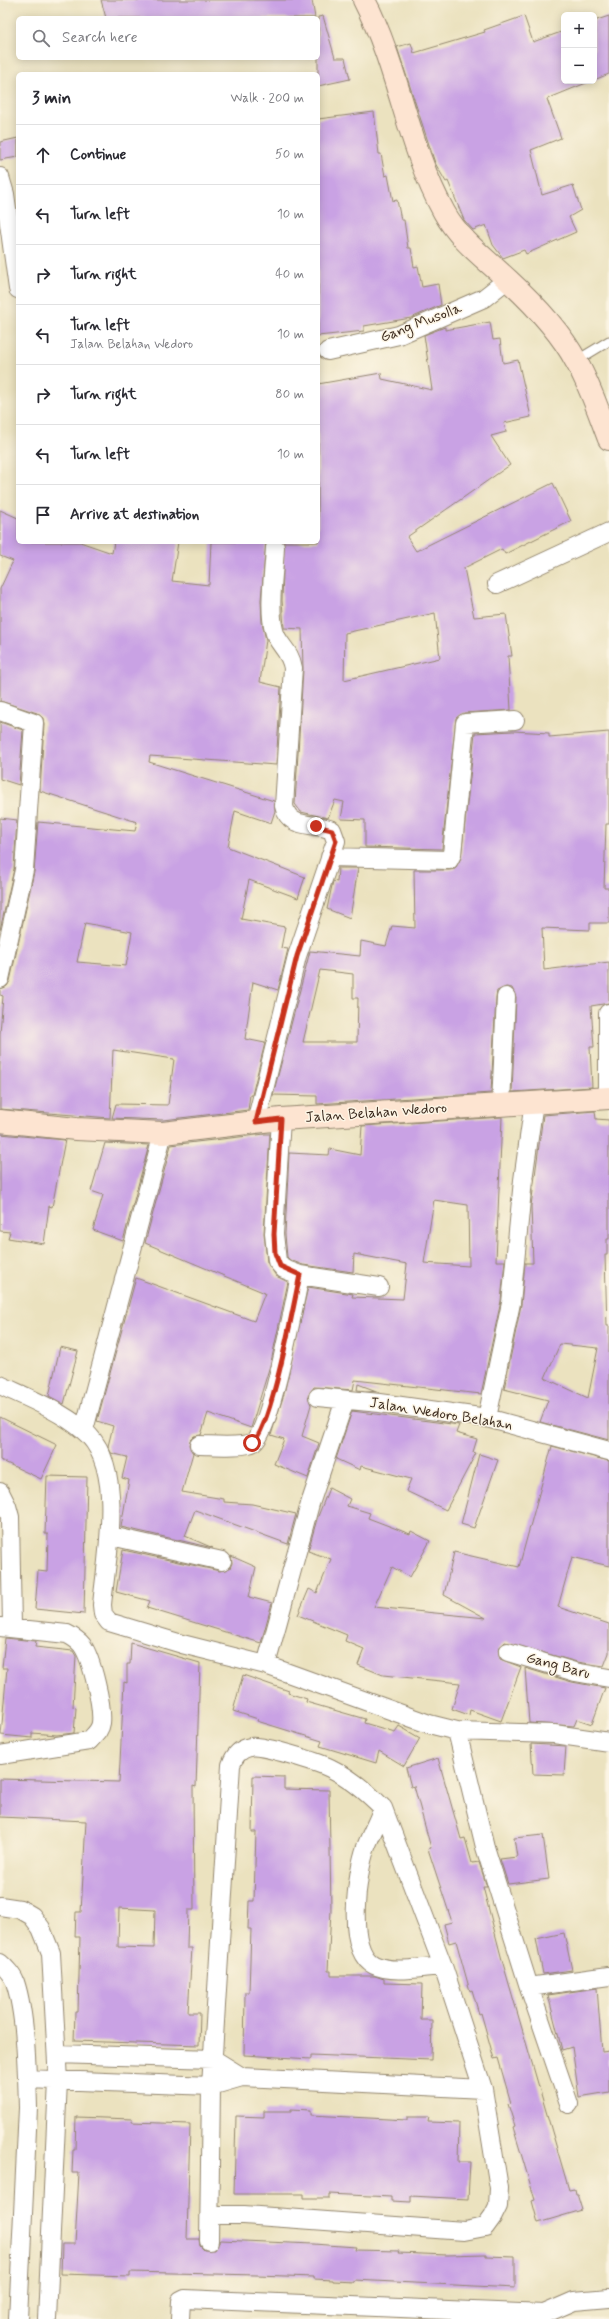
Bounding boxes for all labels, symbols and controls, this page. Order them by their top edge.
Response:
map controls [561,12,597,84]
button: + [561,12,597,48]
search box [16,16,320,60]
icon: search [30,27,52,49]
text: Search here [62,28,138,48]
button: − [561,48,597,84]
text: 3 min [32,87,71,109]
text: Walk · 200 m [230,90,304,107]
icon: ahead [32,144,54,166]
text: Continue [70,145,126,165]
text: 50 m [275,146,304,163]
icon: left [32,204,54,226]
text: Turn left [70,205,130,225]
text: 10 m [277,206,304,223]
icon: right [32,264,54,286]
text: Turn right [70,265,137,285]
text: 40 m [275,266,304,283]
street label: Gang Musolla [377,298,466,349]
text: Turn left [70,316,130,336]
icon: left [32,324,54,346]
text: 10 m [277,326,304,343]
text: Jalan Belahan Wedoro [70,336,193,353]
icon: right [32,384,54,406]
text: Turn right [70,385,137,405]
text: 80 m [275,386,304,403]
icon: left [32,444,54,466]
text: Turn left [70,445,130,465]
text: 10 m [277,446,304,463]
icon: arrive [32,504,54,526]
text: Arrive at destination [70,505,199,525]
route end [307,817,325,835]
street label: Jalan Belahan Wedoro [304,1098,448,1128]
street label: Jalan Wedoro Belahan [368,1393,514,1435]
route start [243,1434,261,1452]
street label: Gang Baru [524,1648,592,1685]

